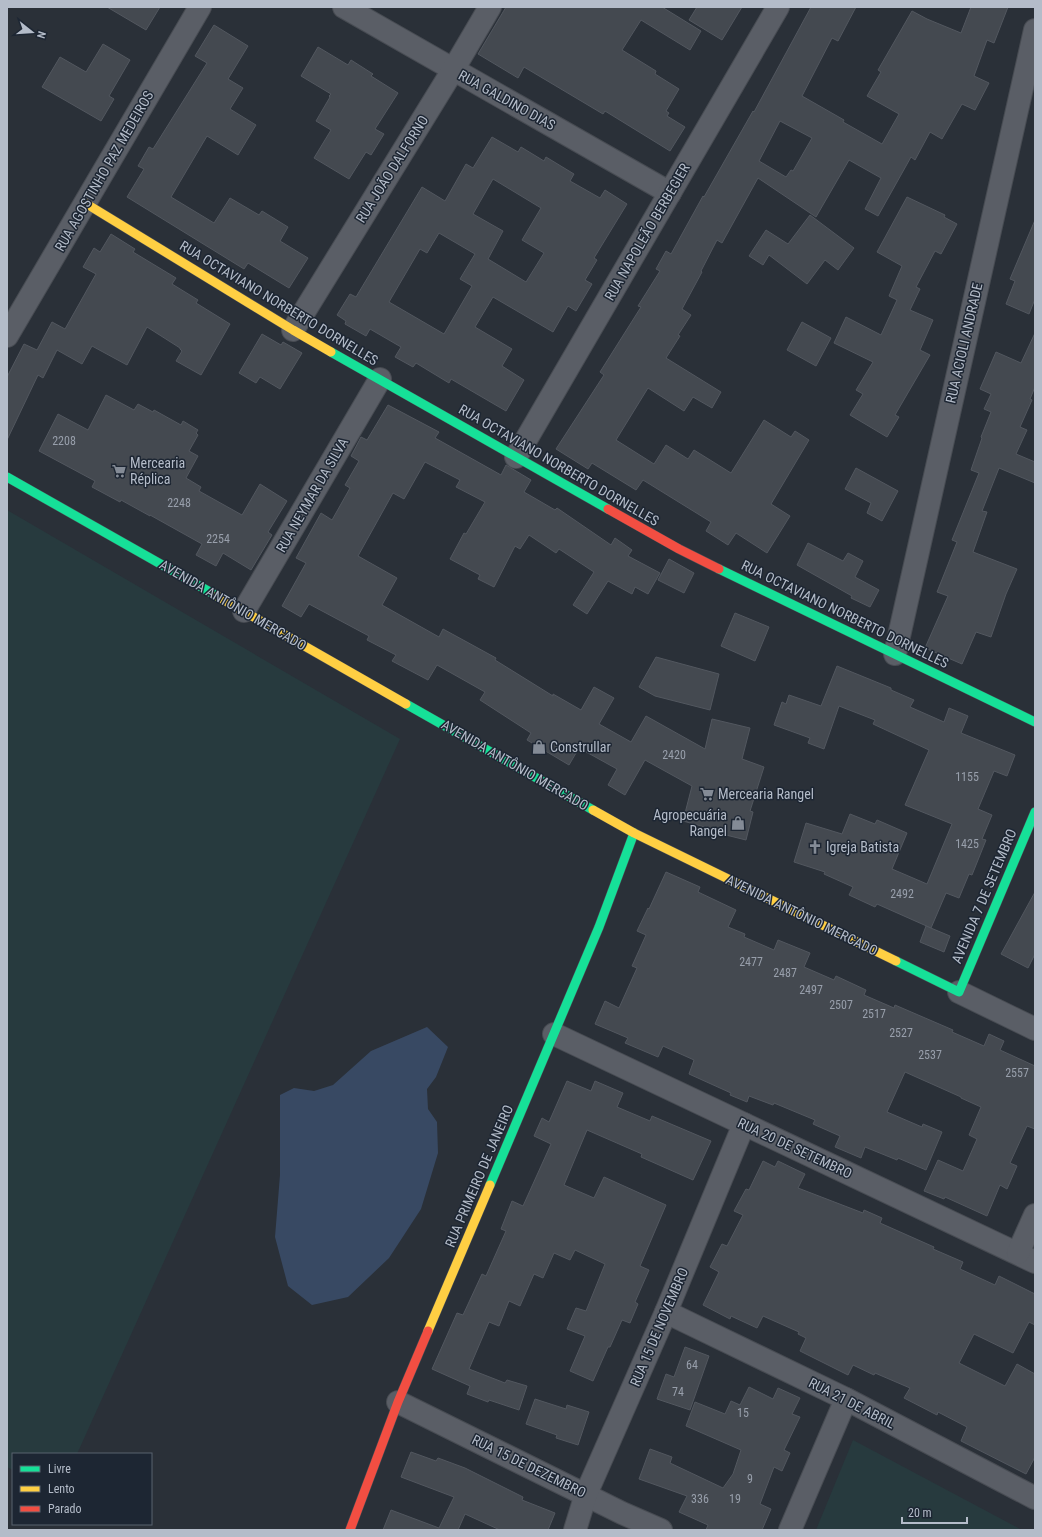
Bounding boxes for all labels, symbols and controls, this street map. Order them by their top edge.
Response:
north arrow [12,12,52,52]
text: N [34,30,48,40]
street label: RUA GALDINO DIAS [456,67,558,133]
street label: RUA AGOSTINHO PAZ MEDEIROS [51,88,157,254]
street label: RUA JOÃO DALFORNO [352,112,431,226]
street label: RUA NAPOLEÃO BERBEGIER [600,160,693,303]
street label: RUA OCTAVIANO NORBERTO DORNELLES [177,237,381,369]
street label: RUA ACIOLI ANDRADE [942,281,986,405]
street label: RUA OCTAVIANO NORBERTO DORNELLES [456,401,662,529]
house number: 2208 [52,434,76,448]
street label: RUA NEYMAR DA SILVA [273,435,351,555]
place label: Mercearia Réplica [130,455,185,487]
supermarket icon: Mercearia Réplica [111,463,127,479]
house number: 2248 [167,496,191,510]
house number: 2254 [206,532,230,546]
street label: AVENIDA ANTÔNIO MERCADO [157,555,310,654]
street label: RUA OCTAVIANO NORBERTO DORNELLES [739,557,951,671]
street label: AVENIDA ANTÔNIO MERCADO [439,715,592,814]
shop icon: Construllar [531,739,547,755]
place label: Construllar [550,739,611,755]
house number: 2420 [662,748,686,762]
house number: 1155 [955,770,979,784]
supermarket icon: Mercearia Rangel [699,786,715,802]
place label: Mercearia Rangel [718,786,814,802]
place label: Agropecuária Rangel [653,807,727,839]
shop icon: Agropecuária Rangel [730,815,746,831]
street label: AVENIDA 7 DE SETEMBRO [948,826,1020,966]
house number: 1425 [955,837,979,851]
church icon: Igreja Batista [807,839,823,855]
place label: Igreja Batista [826,839,899,855]
street label: AVENIDA ANTÔNIO MERCADO [724,870,881,959]
house number: 2492 [890,887,914,901]
house number: 2477 [739,955,763,969]
house number: 2487 [773,966,797,980]
house number: 2497 [799,983,823,997]
house number: 2507 [829,998,853,1012]
house number: 2517 [862,1007,886,1021]
house number: 2527 [889,1026,913,1040]
house number: 2537 [918,1048,942,1062]
house number: 2557 [1005,1066,1029,1080]
street label: RUA PRIMEIRO DE JANEIRO [442,1102,516,1250]
street label: RUA 20 DE SETEMBRO [735,1114,855,1182]
street label: RUA 15 DE NOVEMBRO [627,1265,691,1389]
house number: 64 [686,1358,698,1372]
street label: RUA 21 DE ABRIL [806,1374,898,1432]
house number: 74 [672,1385,684,1399]
house number: 15 [737,1406,749,1420]
street label: RUA 15 DE DEZEMBRO [469,1431,589,1501]
legend [12,1453,152,1525]
text: Livre [48,1462,71,1476]
house number: 9 [747,1472,753,1486]
text: Lento [48,1482,75,1496]
house number: 336 [691,1492,709,1506]
house number: 19 [729,1492,741,1506]
scale bar [902,1499,967,1525]
text: Parado [48,1502,81,1516]
text: 20 m [908,1506,932,1520]

